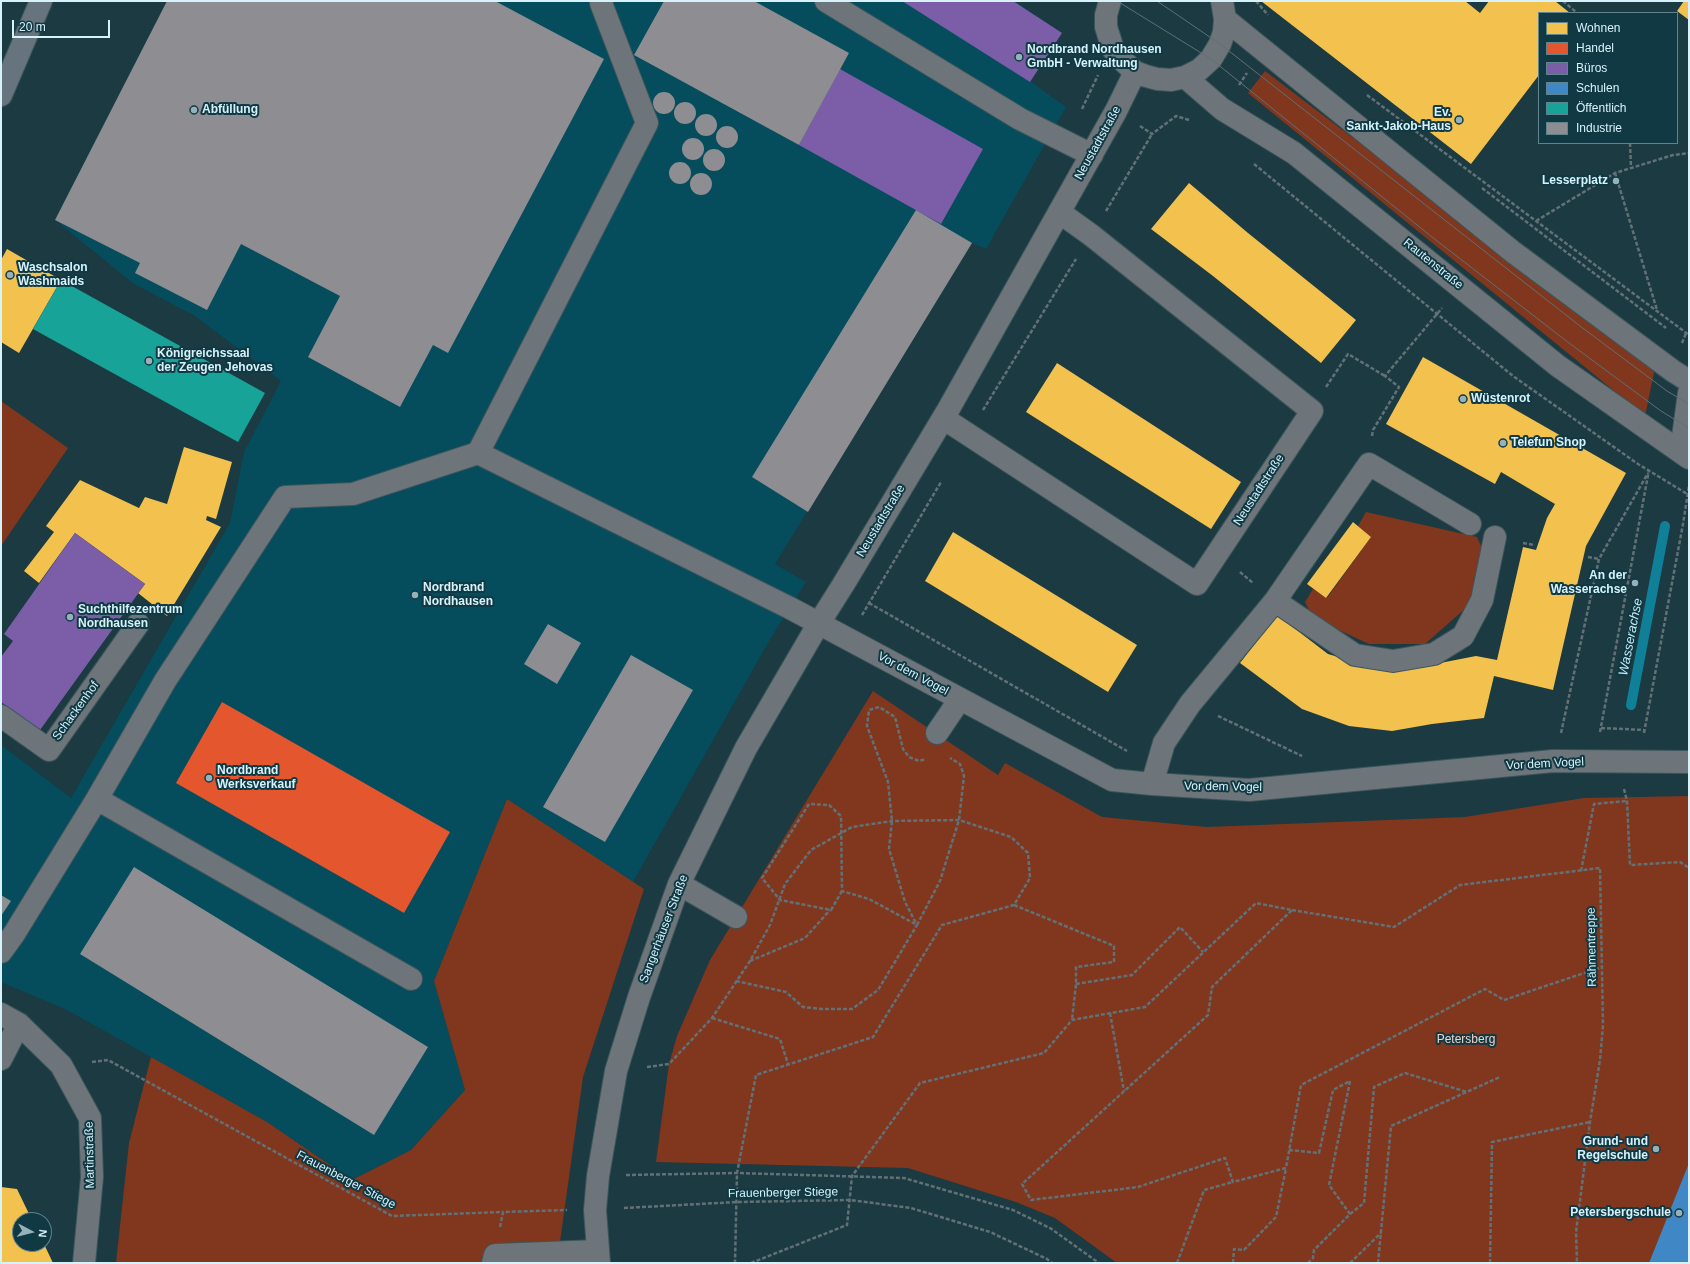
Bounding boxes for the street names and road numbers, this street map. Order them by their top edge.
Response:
street label: Neustadtstraße [1072,104,1124,182]
street label: Rautenstraße [1400,236,1466,292]
street label: Neustadtstraße [1231,452,1287,528]
street label: Neustadtstraße [854,482,908,560]
street label: Vor dem Vogel [875,649,951,699]
street label: Schackenhof [50,679,102,743]
street label: Vor dem Vogel [1506,755,1584,773]
street label: Vor dem Vogel [1184,779,1262,795]
street label: Sangerhäuser Straße [637,873,691,985]
street label: Rähmentreppe [1584,907,1600,987]
street label: Martinstraße [82,1121,98,1189]
street label: Frauenberger Stiege [294,1148,398,1212]
street label: Frauenberger Stiege [728,1185,838,1201]

